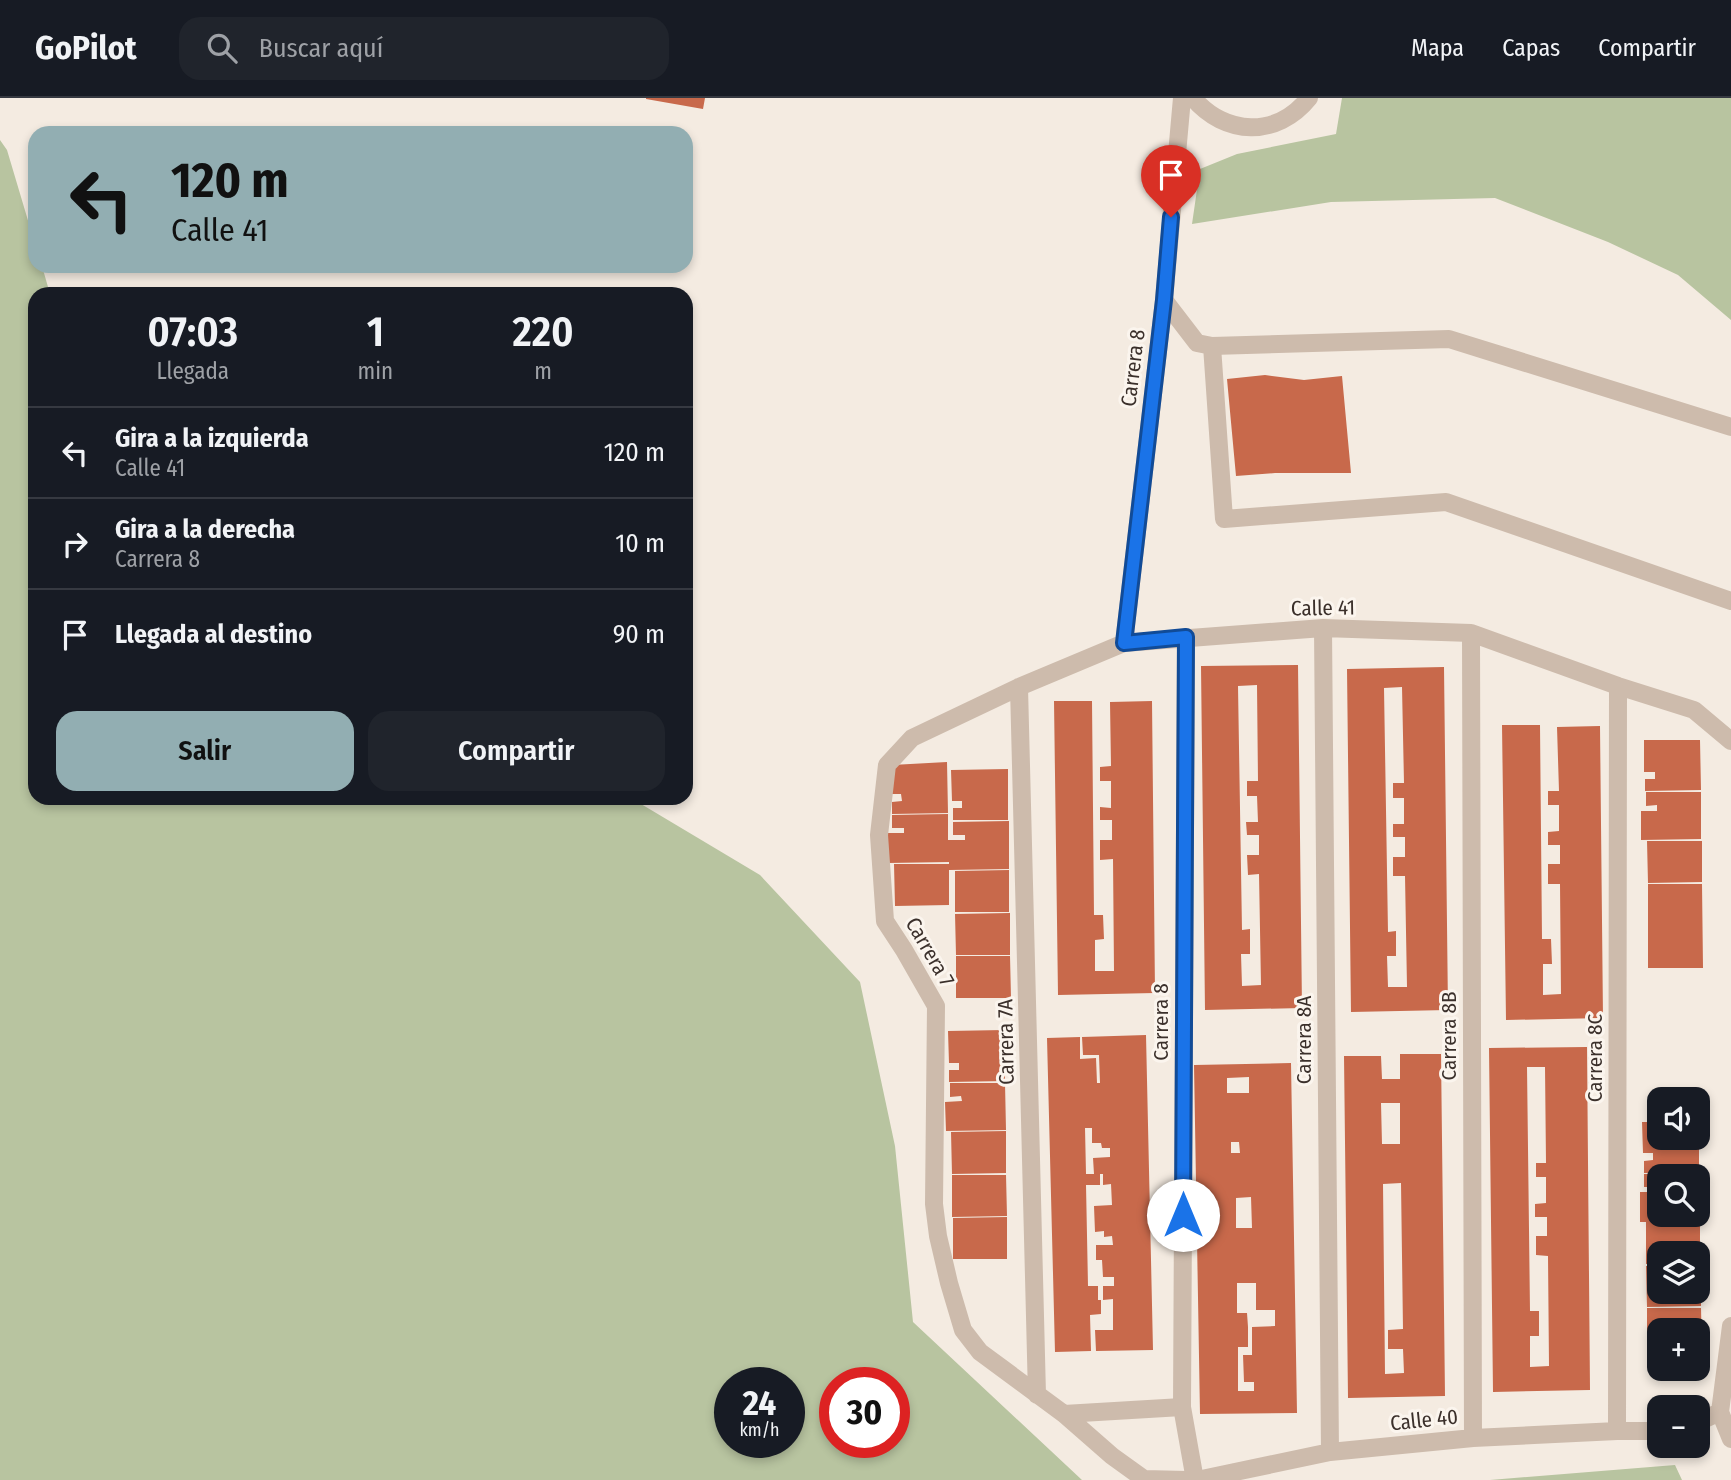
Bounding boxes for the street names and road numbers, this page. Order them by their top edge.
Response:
street label: Carrera 8 [1115,328,1151,408]
street label: Calle 41 [1291,594,1355,622]
street label: Carrera 7 [900,913,960,991]
street label: Carrera 8 [1148,983,1174,1061]
street label: Carrera 8B [1436,991,1462,1081]
street label: Carrera 8A [1291,996,1317,1084]
street label: Carrera 7A [992,999,1020,1085]
street label: Carrera 8C [1582,1014,1608,1102]
street label: Calle 40 [1389,1404,1459,1436]

